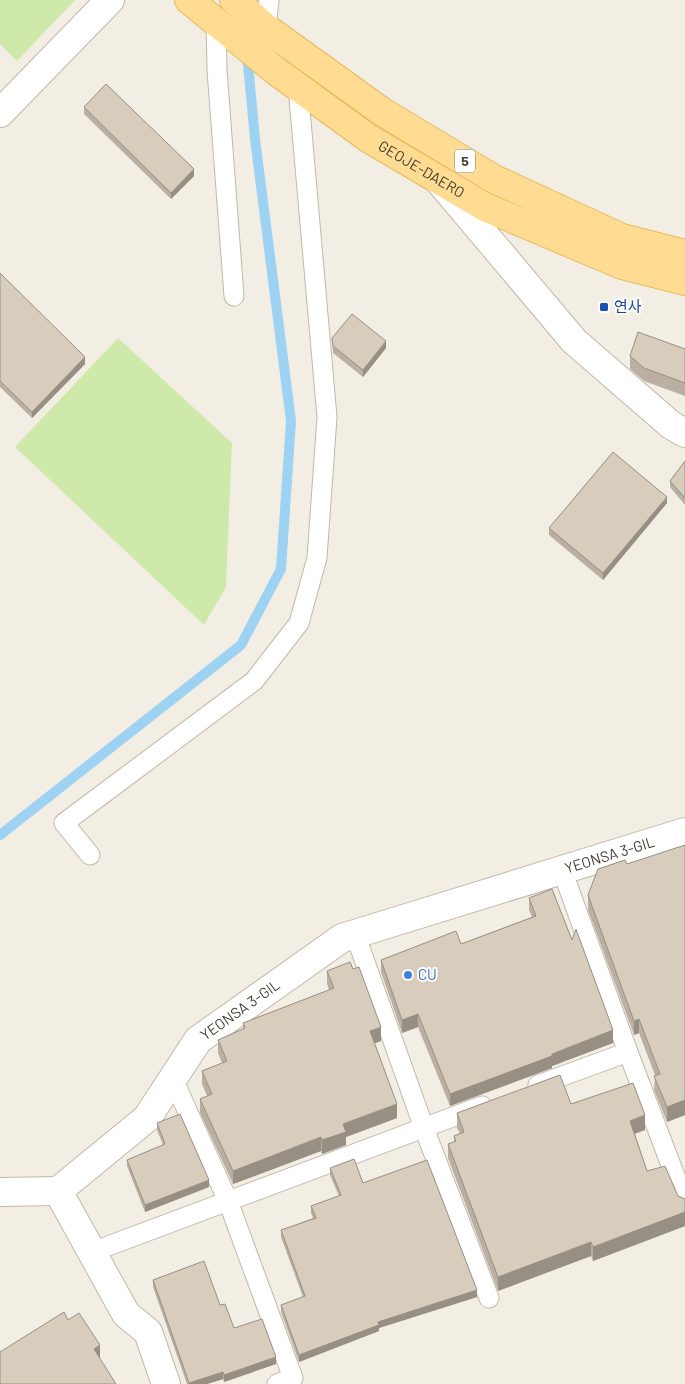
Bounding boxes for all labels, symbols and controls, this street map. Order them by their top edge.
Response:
street label: GEOJE-DAERO [375,136,468,201]
road number: 5 [455,150,475,172]
place label: 연사 [614,297,642,315]
marker: 연사 [598,301,610,313]
street label: YEONSA 3-GIL [562,832,657,877]
place label: CU [418,965,437,983]
marker: CU [402,969,414,981]
street label: YEONSA 3-GIL [196,975,283,1044]

